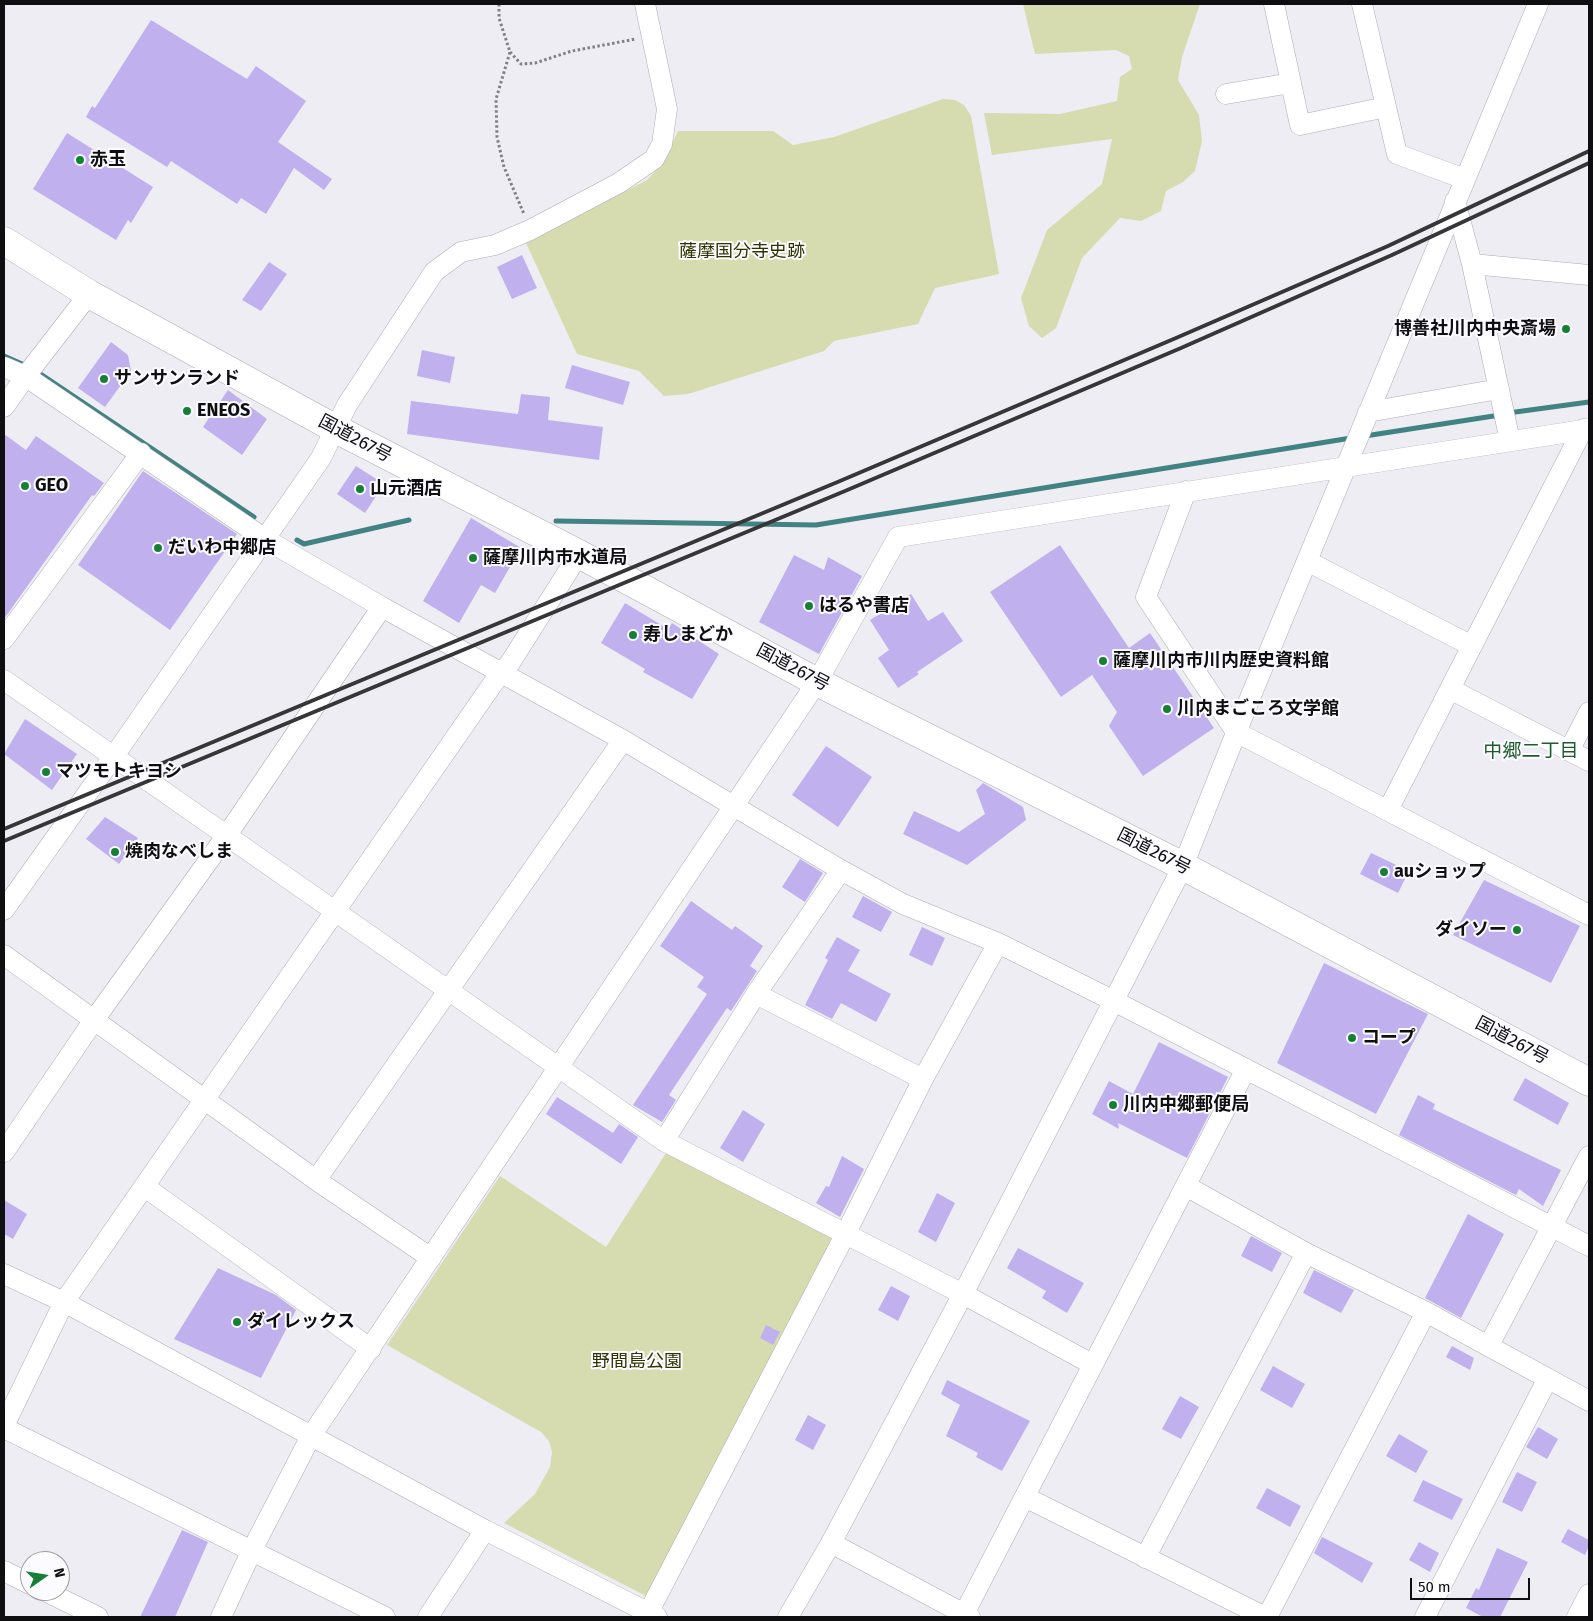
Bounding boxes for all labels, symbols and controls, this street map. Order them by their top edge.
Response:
place label: 赤玉 [90,149,126,171]
marker: 赤玉 [74,154,86,166]
park label: 薩摩国分寺史跡 [679,241,805,263]
place label: 博善社川内中央斎場 [1394,318,1556,340]
marker: 博善社川内中央斎場 [1560,323,1572,335]
place label: サンサンランド [114,368,240,390]
marker: サンサンランド [98,373,110,385]
place label: ENEOS [197,400,250,422]
marker: ENEOS [181,405,193,417]
street label: 国道267号 [315,411,395,467]
place label: GEO [35,475,68,497]
place label: 山元酒店 [370,478,442,500]
marker: GEO [19,480,31,492]
marker: 山元酒店 [354,483,366,495]
place label: だいわ中郷店 [168,537,276,559]
marker: だいわ中郷店 [152,542,164,554]
place label: 薩摩川内市水道局 [483,547,627,569]
marker: 薩摩川内市水道局 [467,552,479,564]
place label: はるや書店 [819,595,909,617]
marker: はるや書店 [803,600,815,612]
place label: 寿しまどか [643,624,733,646]
marker: 寿しまどか [627,629,639,641]
street label: 国道267号 [753,640,833,696]
place label: 薩摩川内市川内歴史資料館 [1113,650,1329,672]
marker: 薩摩川内市川内歴史資料館 [1097,655,1109,667]
place label: 川内まごころ文学館 [1177,698,1339,720]
marker: 川内まごころ文学館 [1161,703,1173,715]
district label: 中郷二丁目 [1484,741,1578,763]
place label: マツモトキヨシ [56,761,182,783]
marker: マツモトキヨシ [40,766,52,778]
street label: 国道267号 [1113,824,1195,880]
place label: 焼肉なべしま [125,841,233,863]
marker: 焼肉なべしま [109,846,121,858]
place label: auショップ [1394,861,1486,883]
marker: auショップ [1378,866,1390,878]
place label: ダイソー [1435,919,1507,941]
marker: ダイソー [1511,924,1523,936]
street label: 国道267号 [1472,1013,1552,1069]
place label: コープ [1362,1027,1416,1049]
marker: コープ [1346,1032,1358,1044]
place label: 川内中郷郵便局 [1123,1094,1249,1116]
marker: 川内中郷郵便局 [1107,1099,1119,1111]
place label: ダイレックス [247,1311,355,1333]
marker: ダイレックス [231,1316,243,1328]
park label: 野間島公園 [592,1351,682,1373]
north arrow [20,1551,70,1601]
text: N [50,1566,68,1579]
scale bar [1413,1568,1533,1600]
text: 50 m [1418,1578,1451,1596]

